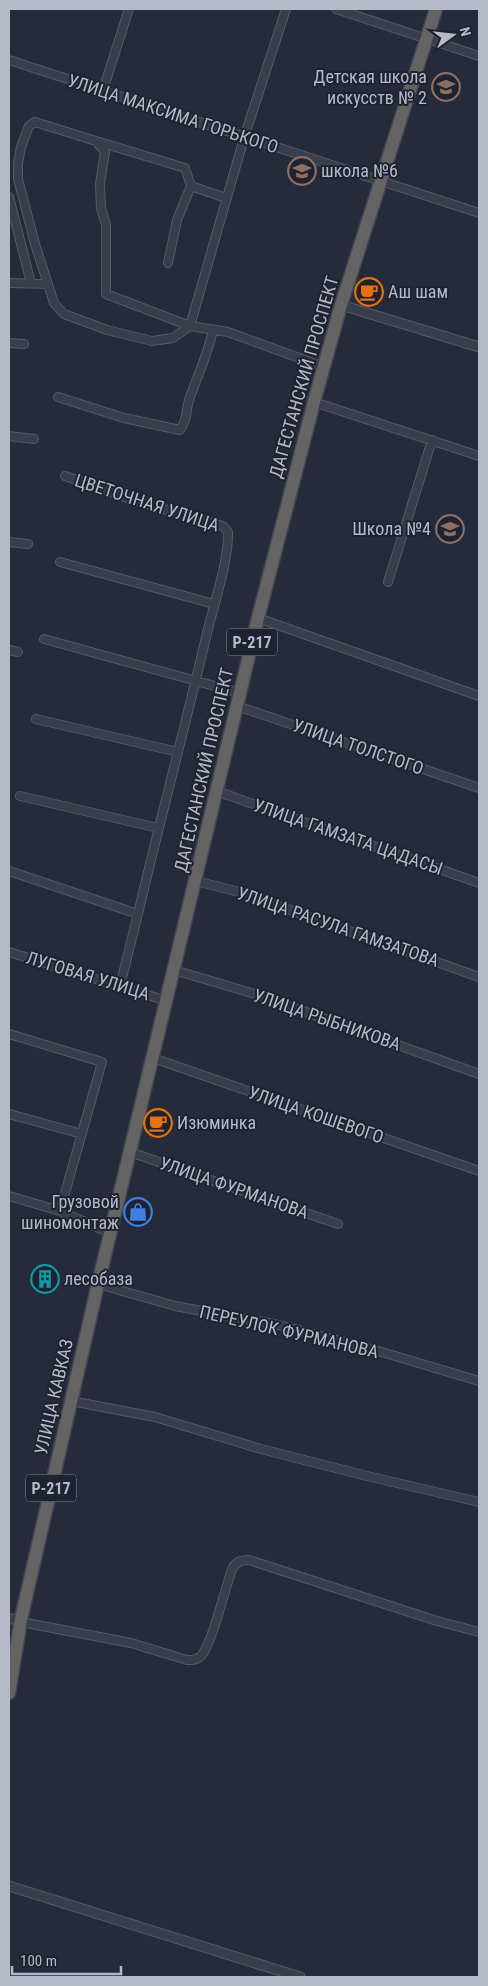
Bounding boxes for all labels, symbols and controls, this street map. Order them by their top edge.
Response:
north arrow [428,10,478,60]
text: N [457,25,474,38]
place label: Детская школа искусств № 2 [314,66,427,108]
street label: УЛИЦА МАКСИМА ГОРЬКОГО [65,70,281,157]
school or university icon: Детская школа искусств № 2 [431,72,461,102]
school or university icon: школа №6 [287,156,317,186]
place label: школа №6 [321,160,398,181]
street label: ДАГЕСТАНСКИЙ ПРОСПЕКТ [265,274,342,480]
cafe icon: Аш шам [354,277,384,307]
place label: Аш шам [388,281,448,302]
street label: ЦВЕТОЧНАЯ УЛИЦА [72,469,223,536]
school or university icon: Школа №4 [435,514,465,544]
place label: Школа №4 [352,518,431,539]
road number: Р-217 [227,628,277,656]
street label: ДАГЕСТАНСКИЙ ПРОСПЕКТ [170,666,237,874]
street label: УЛИЦА ТОЛСТОГО [290,714,426,779]
street label: УЛИЦА ГАМЗАТА ЦАДАСЫ [251,794,446,879]
street label: УЛИЦА РАСУЛА ГАМЗАТОВА [235,882,442,971]
street label: ЛУГОВАЯ УЛИЦА [24,947,153,1004]
street label: УЛИЦА РЫБНИКОВА [251,984,404,1055]
street label: УЛИЦА КОШЕВОГО [246,1082,387,1148]
cafe icon: Изюминка [143,1108,173,1138]
place label: Изюминка [177,1112,256,1133]
street label: УЛИЦА ФУРМАНОВА [157,1152,312,1223]
place label: Грузовой шиномонтаж [21,1191,119,1233]
shop icon: Грузовой шиномонтаж [123,1197,153,1227]
building icon: лесобаза [30,1264,60,1294]
place label: лесобаза [64,1268,133,1289]
street label: ПЕРЕУЛОК ФУРМАНОВА [198,1301,381,1362]
street label: УЛИЦА КАВКАЗ [30,1337,77,1457]
road number: Р-217 [26,1475,76,1502]
scale bar [12,1944,121,1976]
text: 100 m [20,1952,57,1970]

